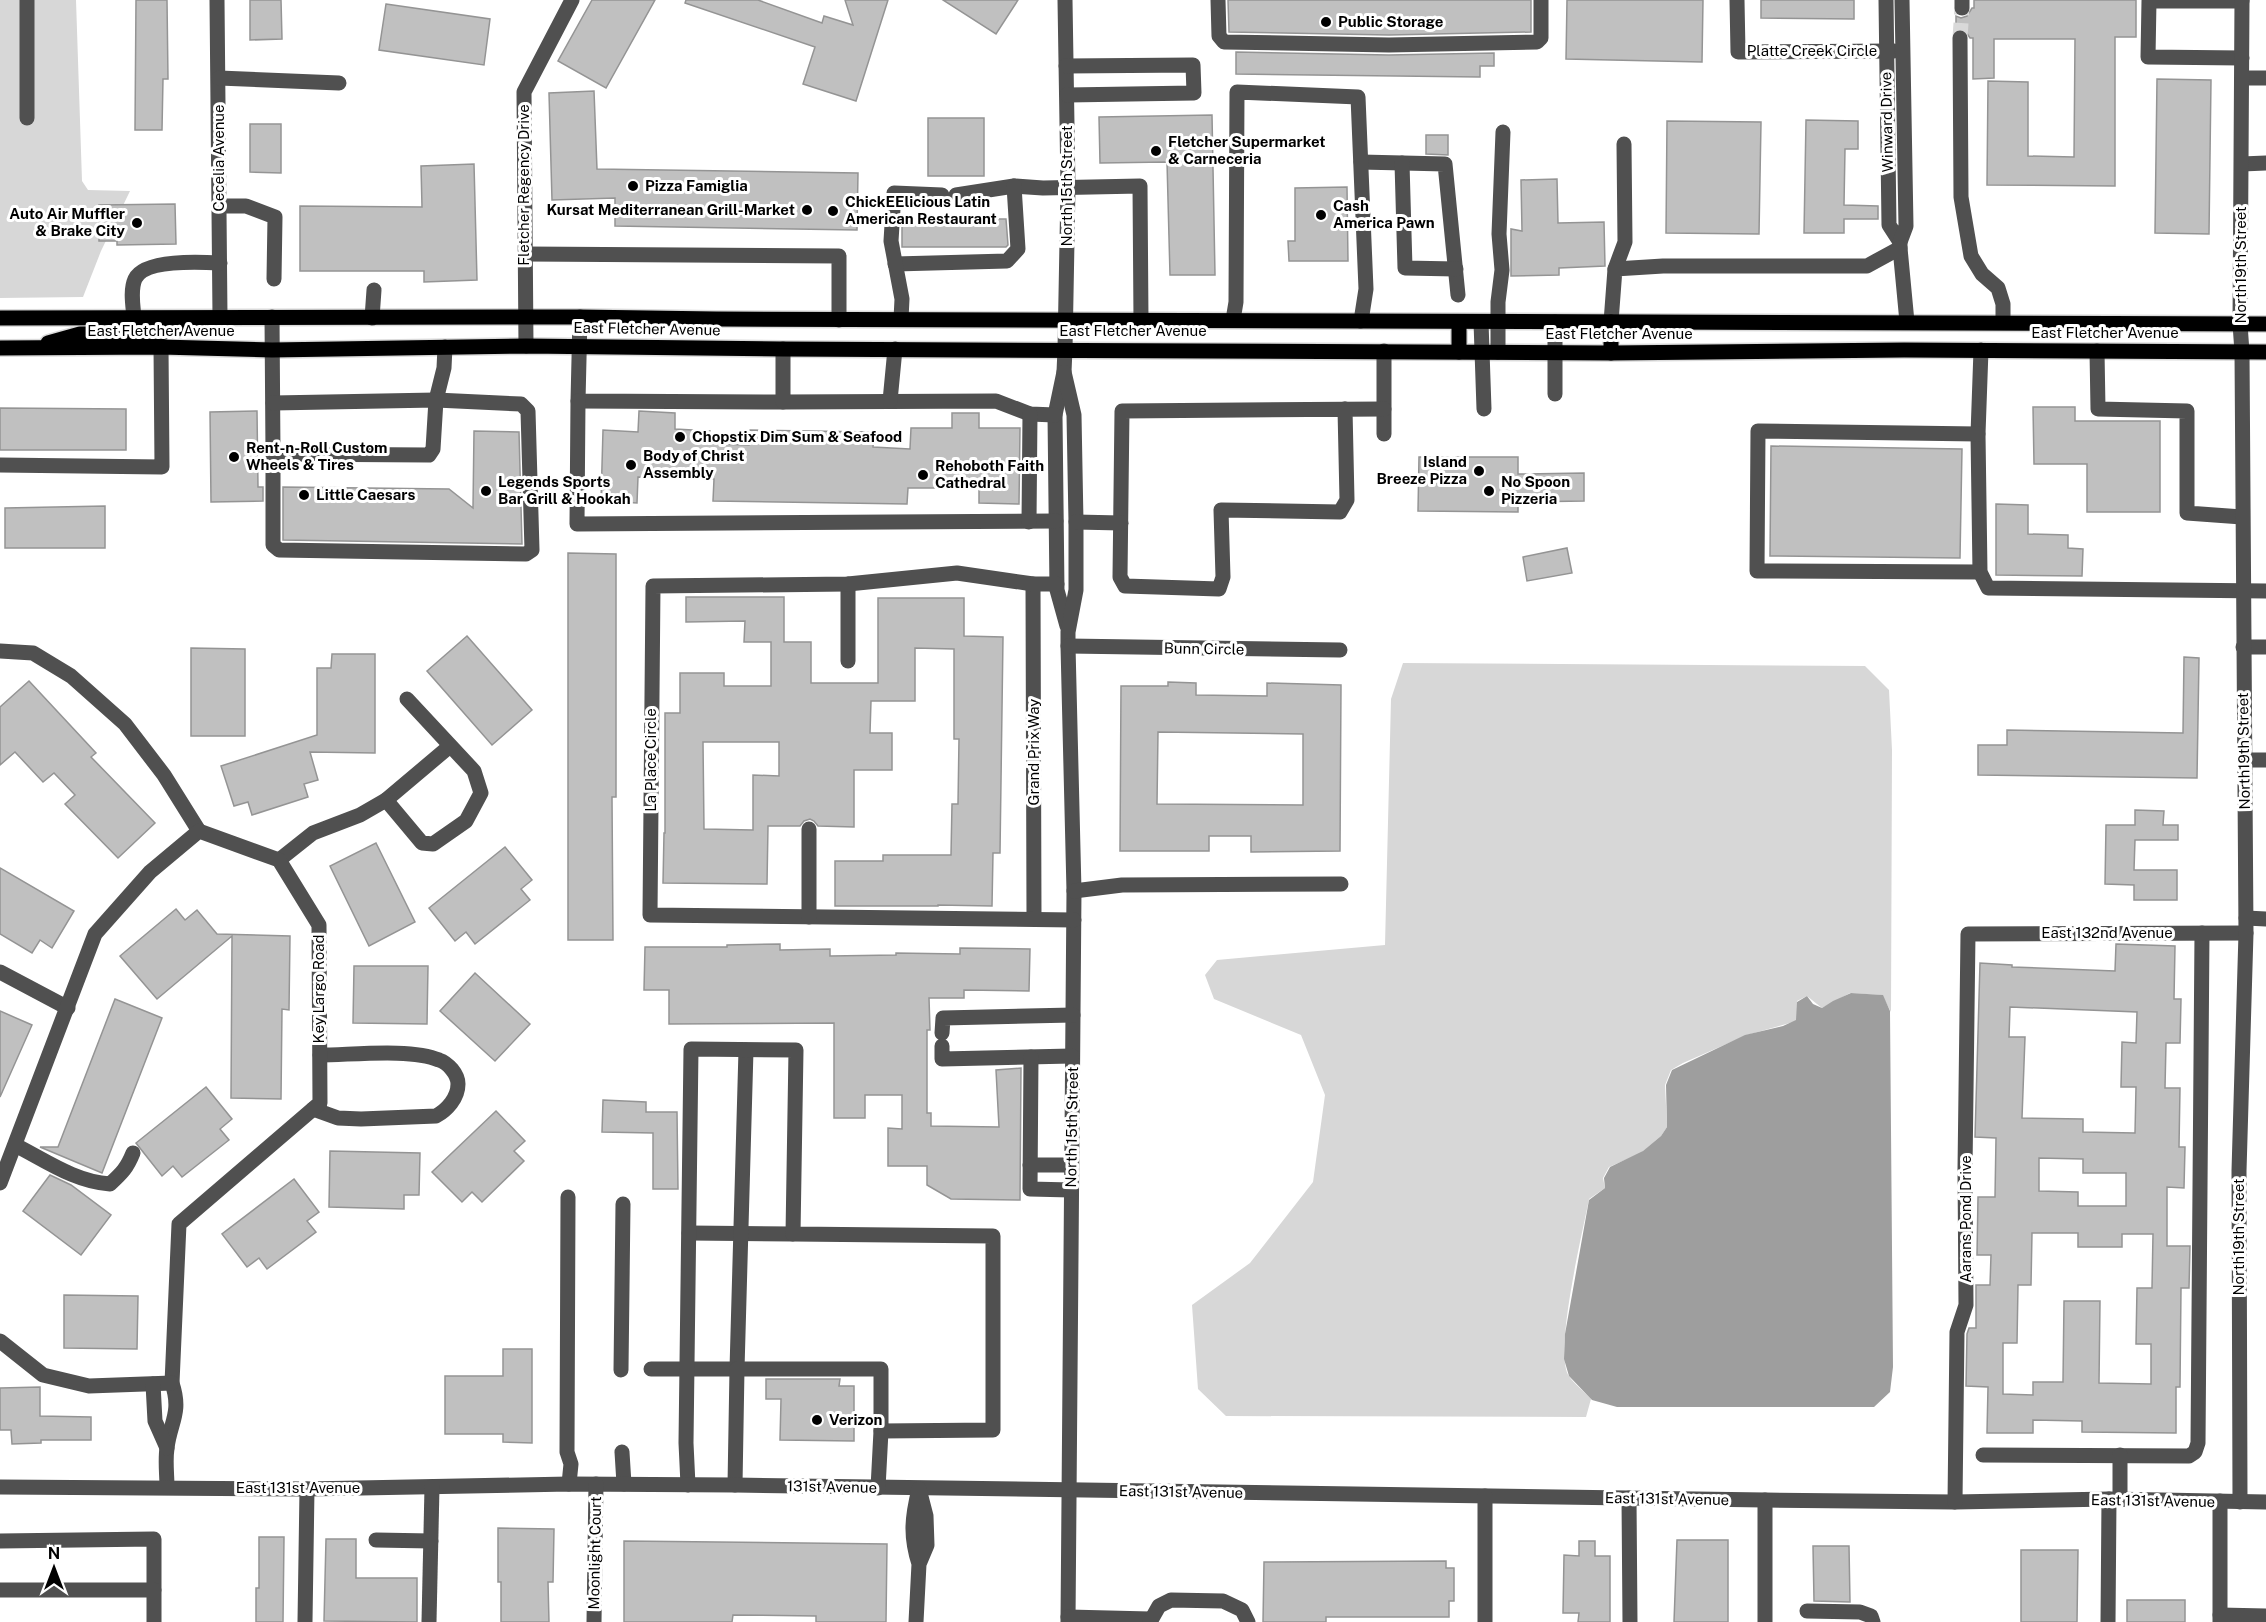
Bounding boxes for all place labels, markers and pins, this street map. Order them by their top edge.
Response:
place label: Public Storage [1338,13,1443,30]
marker: Public Storage [1319,15,1333,29]
place label: Fletcher Supermarket & Carneceria [1168,133,1326,167]
marker: Fletcher Supermarket & Carneceria [1149,144,1163,158]
place label: Pizza Famiglia [645,177,748,194]
marker: Pizza Famiglia [626,179,640,193]
place label: ChickEElicious Latin American Restaurant [845,193,997,227]
place label: Cash America Pawn [1333,197,1435,231]
place label: Kursat Mediterranean Grill-Market [547,201,795,218]
marker: Kursat Mediterranean Grill-Market [800,203,814,217]
marker: ChickEElicious Latin American Restaurant [826,204,840,218]
place label: Auto Air Muffler & Brake City [9,205,126,239]
marker: Cash America Pawn [1314,208,1328,222]
marker: Auto Air Muffler & Brake City [130,216,144,230]
place label: Chopstix Dim Sum & Seafood [692,428,902,445]
marker: Chopstix Dim Sum & Seafood [673,430,687,444]
place label: Rent-n-Roll Custom Wheels & Tires [246,439,388,473]
place label: Body of Christ Assembly [643,447,744,481]
marker: Rent-n-Roll Custom Wheels & Tires [227,450,241,464]
place label: Island Breeze Pizza [1377,453,1467,487]
place label: Rehoboth Faith Cathedral [935,457,1044,491]
marker: Body of Christ Assembly [624,458,638,472]
marker: Island Breeze Pizza [1472,464,1486,478]
marker: Rehoboth Faith Cathedral [916,468,930,482]
place label: Legends Sports Bar Grill & Hookah [498,473,631,507]
place label: No Spoon Pizzeria [1501,473,1570,507]
marker: Legends Sports Bar Grill & Hookah [479,484,493,498]
marker: No Spoon Pizzeria [1482,484,1496,498]
place label: Little Caesars [316,486,415,503]
marker: Little Caesars [297,488,311,502]
place label: Verizon [829,1411,883,1428]
marker: Verizon [810,1413,824,1427]

